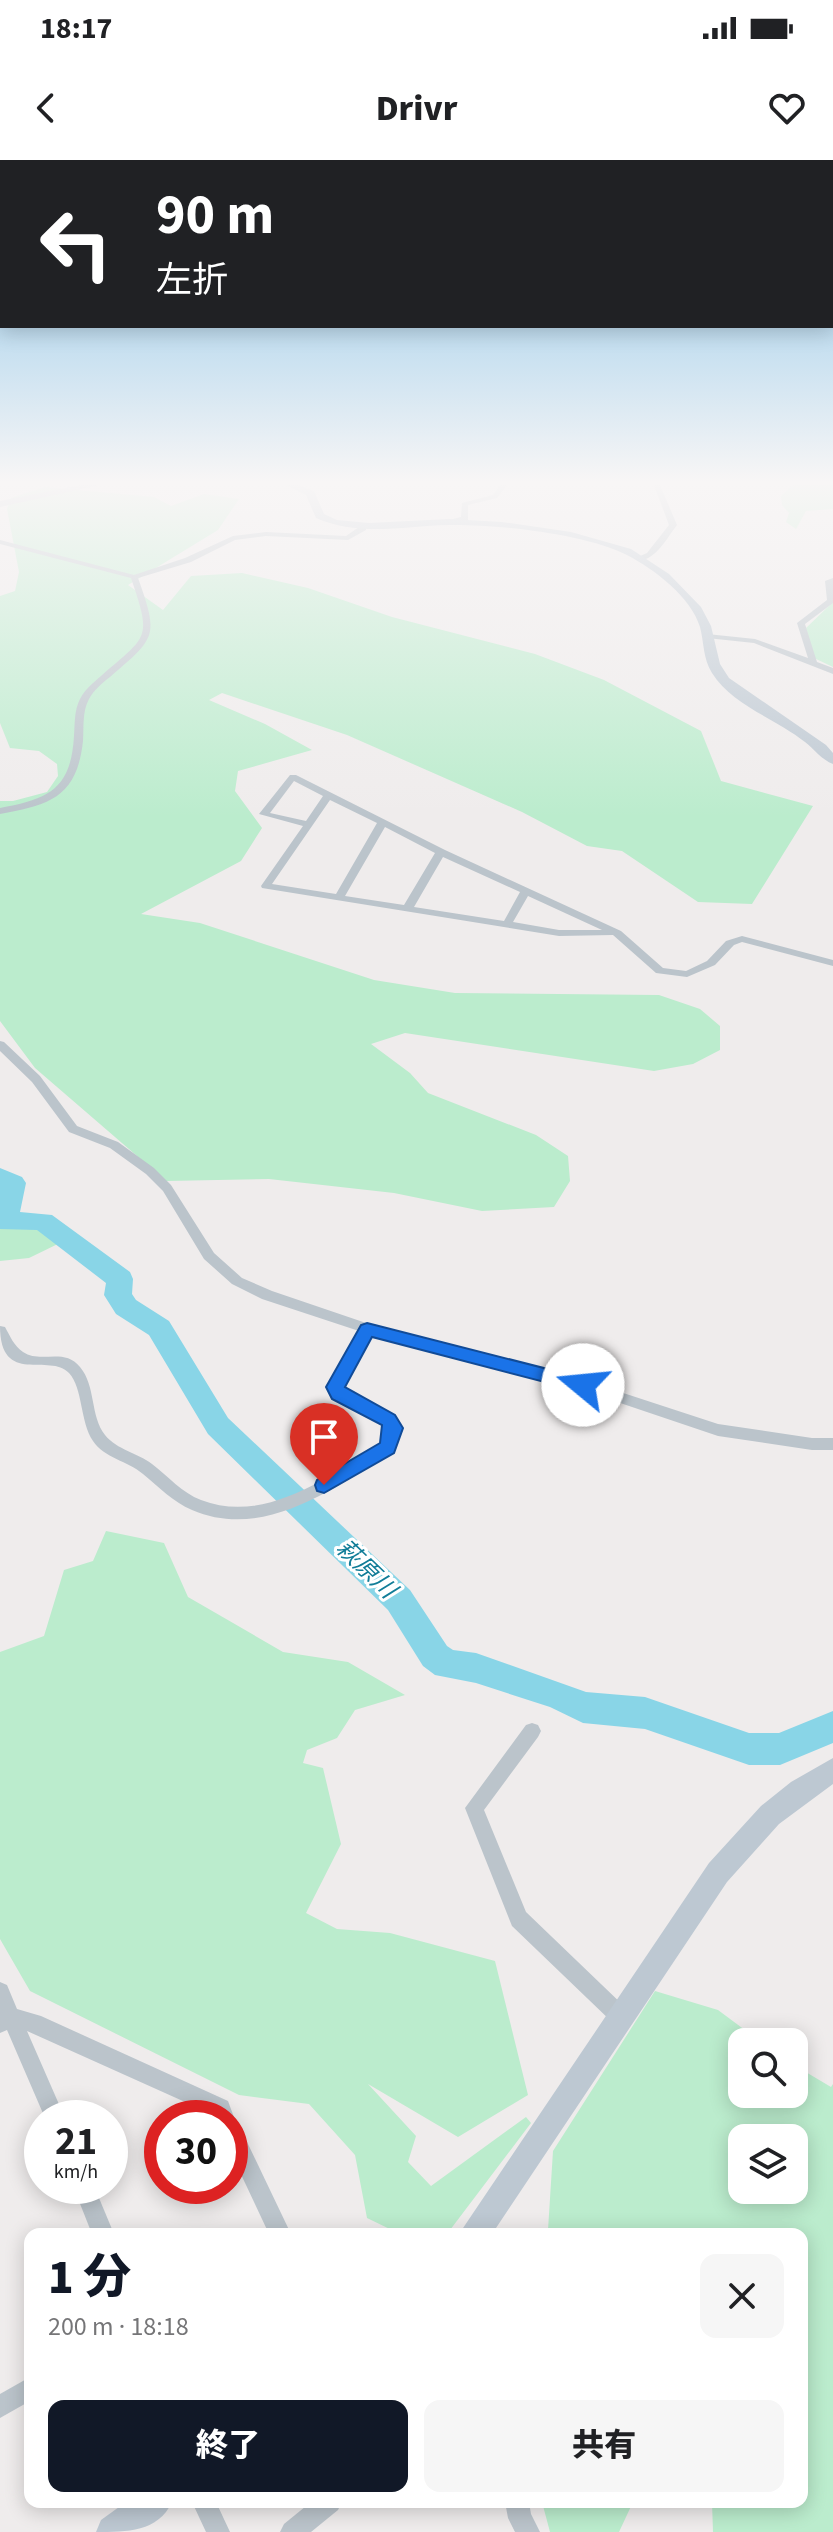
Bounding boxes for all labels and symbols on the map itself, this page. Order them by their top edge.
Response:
position arrow [541,1343,625,1427]
pin [290,1403,358,1485]
water label: 萩原川 [328,1531,406,1609]
speed limit sign: 30 [144,2100,248,2204]

